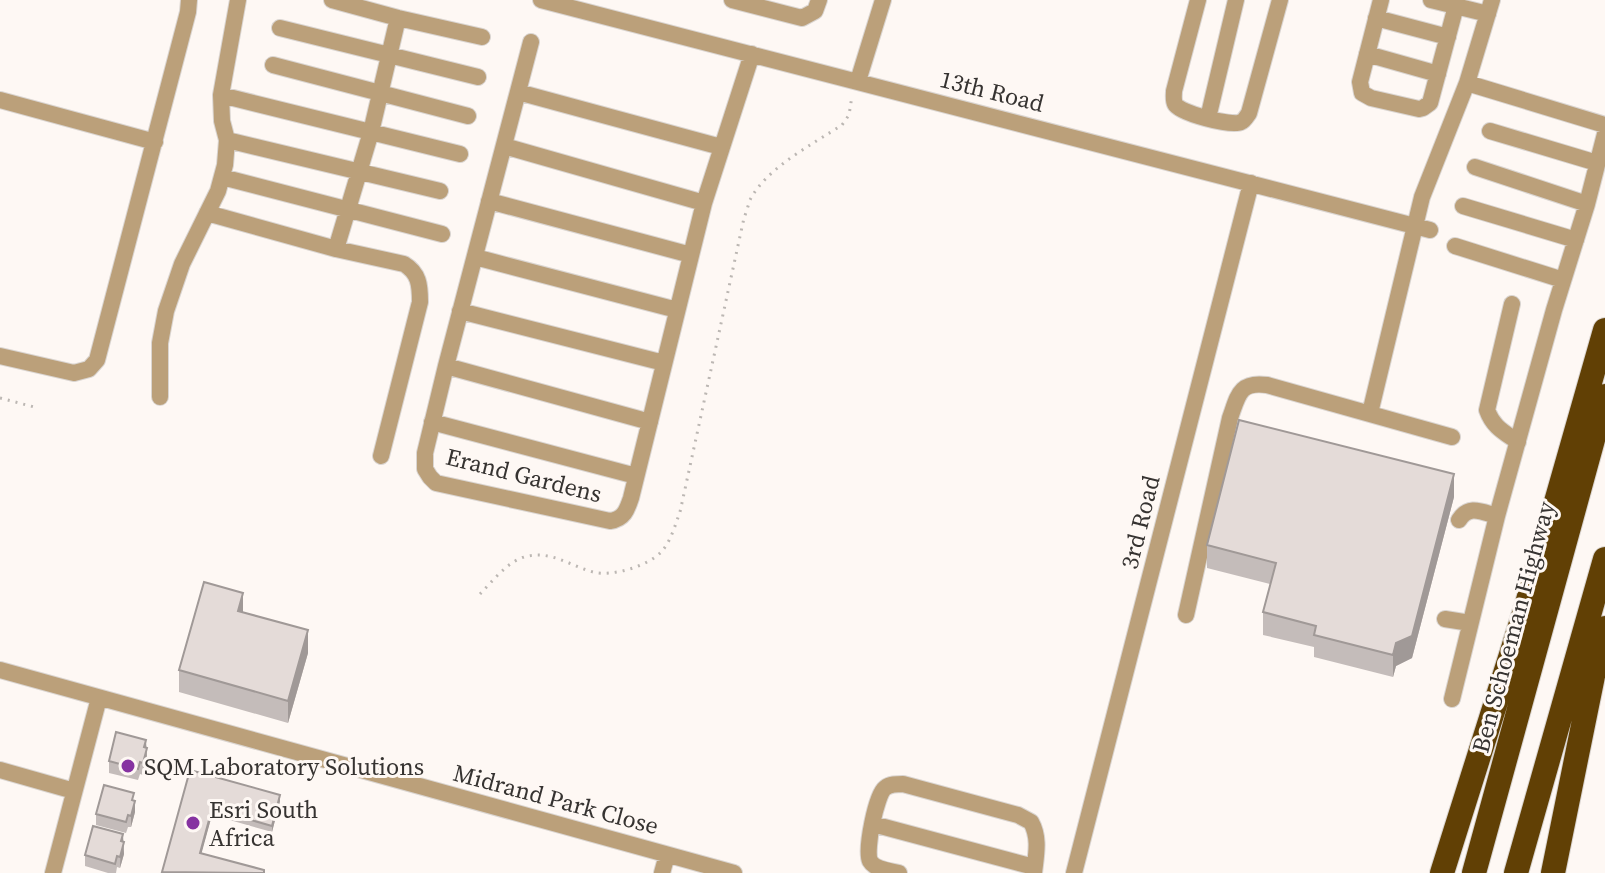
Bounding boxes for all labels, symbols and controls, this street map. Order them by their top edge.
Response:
street label: 13th Road [936,62,1048,120]
street label: Erand Gardens [443,440,605,510]
street label: 3rd Road [1112,471,1168,572]
street label: Ben Schoeman Highway [1464,497,1563,756]
place label: SQM Laboratory Solutions [144,750,424,783]
street label: Midrand Park Close [450,756,662,842]
marker: SQM Laboratory Solutions [119,757,137,775]
place label: Esri South Africa [209,793,318,854]
marker: Esri South Africa [184,814,202,832]

